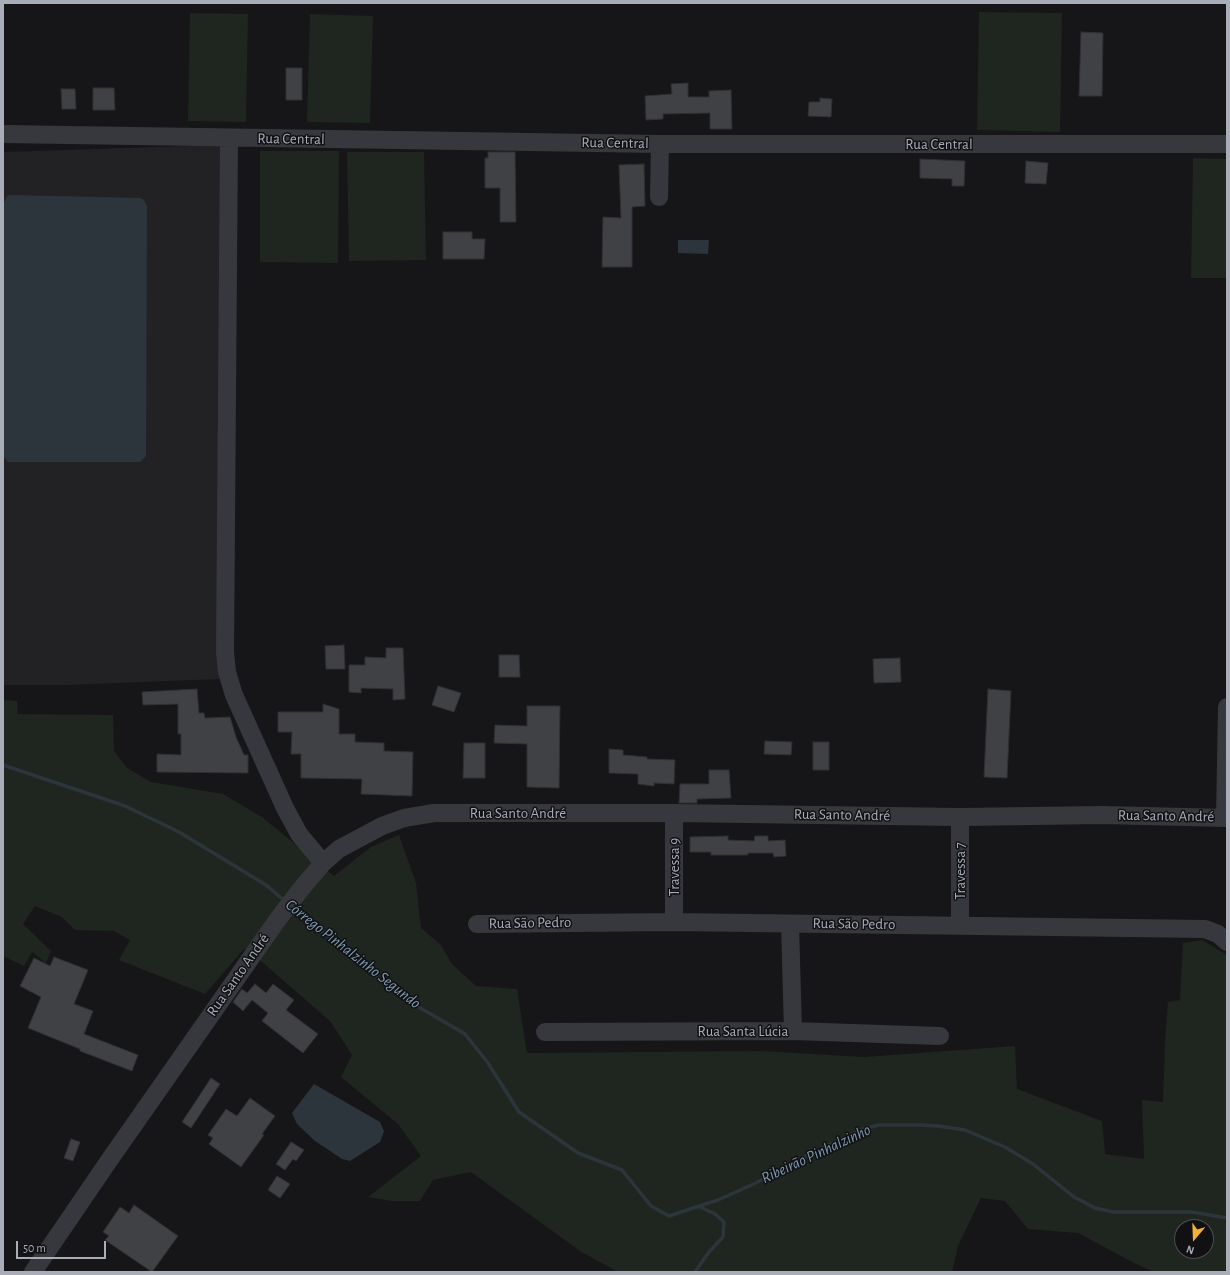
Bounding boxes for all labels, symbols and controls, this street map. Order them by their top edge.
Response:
street label: Rua Central [257,129,325,149]
street label: Rua Central [581,133,649,153]
street label: Rua Central [905,135,973,153]
street label: Rua Santo André [470,804,566,822]
street label: Rua Santo André [794,805,890,825]
street label: Rua Santo André [1118,806,1214,826]
street label: Travessa 9 [665,838,683,896]
street label: Travessa 7 [951,842,969,900]
water label: Córrego Pinhalzinho Segundo [281,895,425,1013]
street label: Rua São Pedro [489,913,571,933]
street label: Rua São Pedro [813,914,895,934]
street label: Rua Santo André [203,930,273,1020]
street label: Rua Santa Lúcia [698,1022,788,1040]
water label: Ribeirão Pinhalzinho [758,1120,874,1188]
north arrow [1174,1219,1214,1259]
scale bar [18,1233,108,1259]
text: 50 m [23,1242,46,1254]
text: N [1185,1243,1196,1256]

